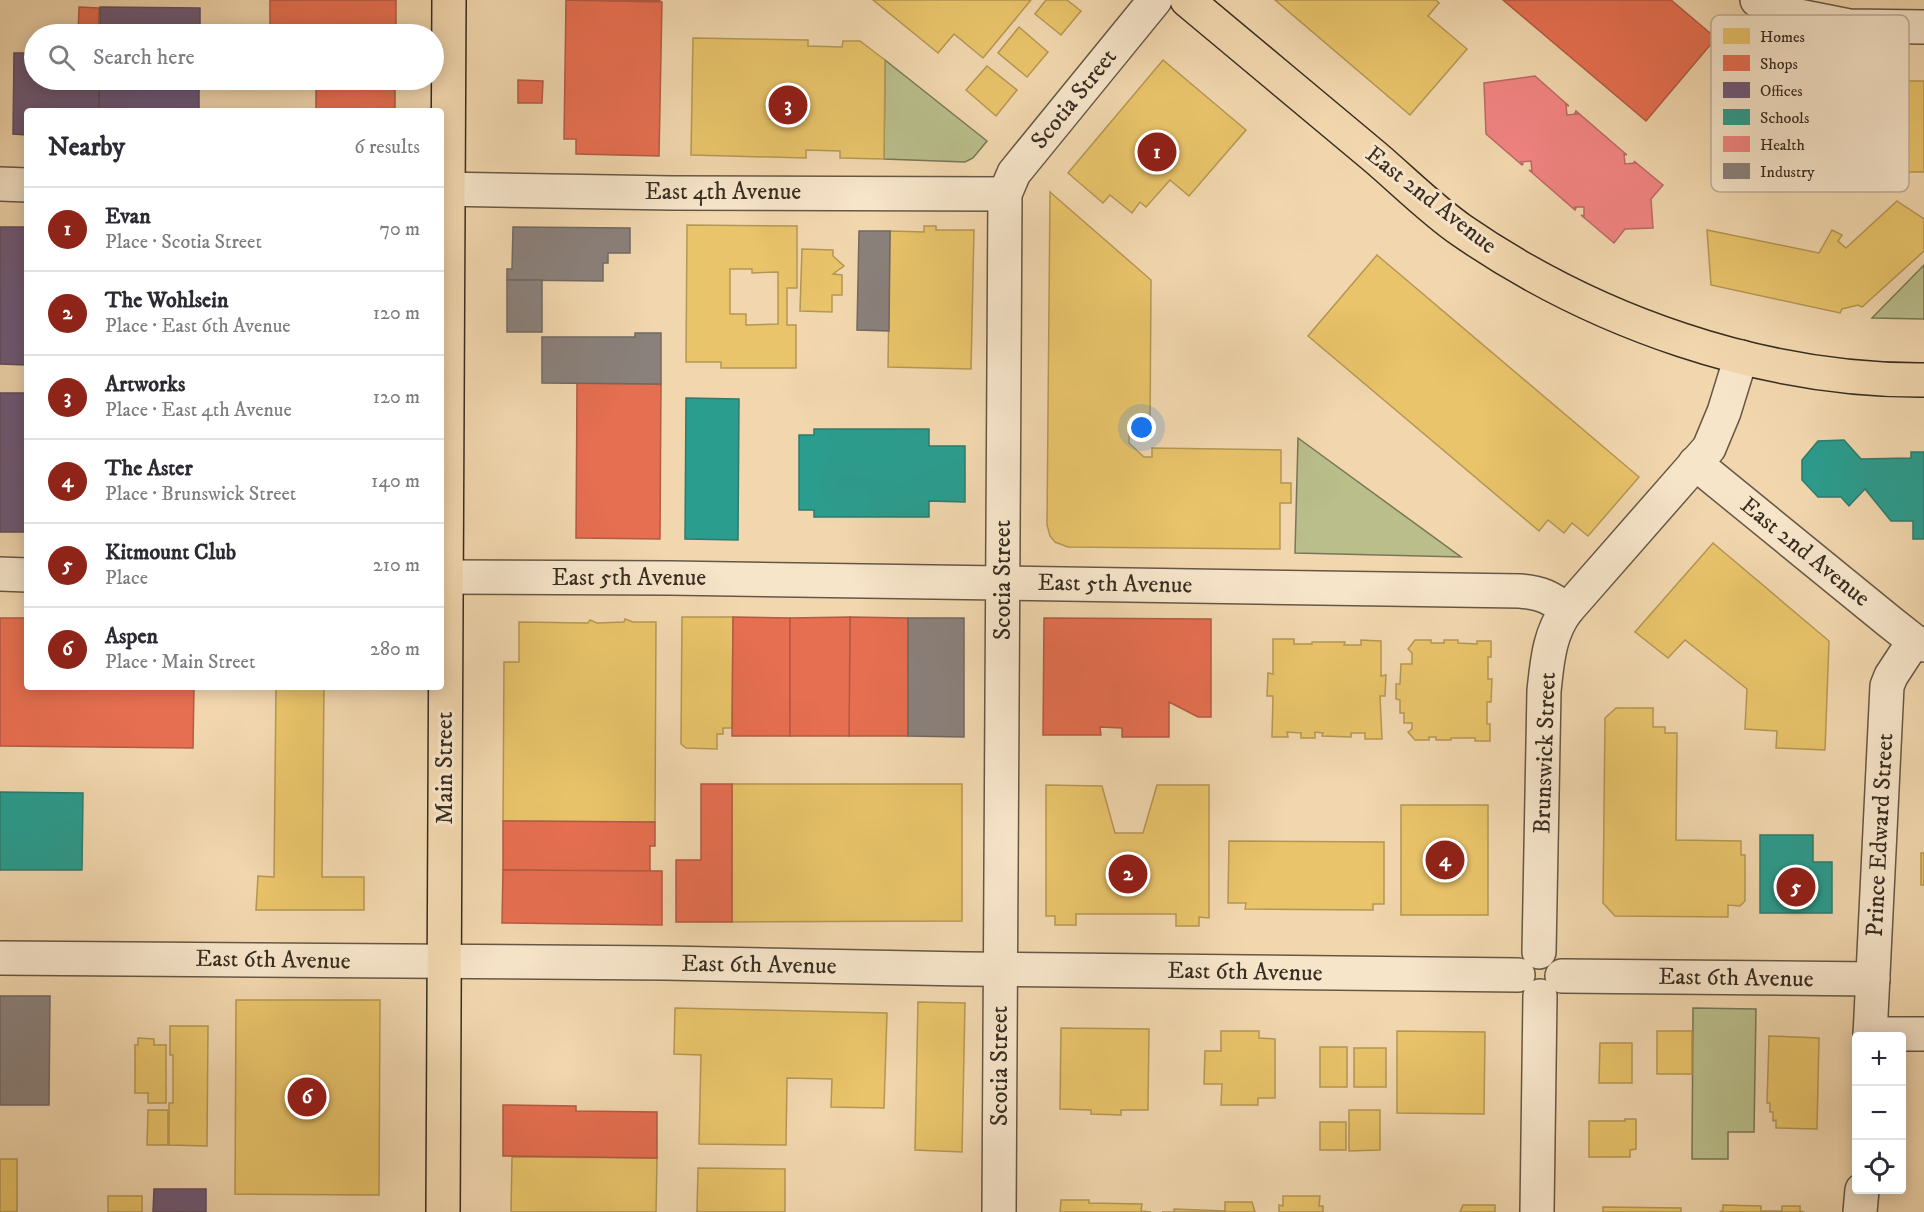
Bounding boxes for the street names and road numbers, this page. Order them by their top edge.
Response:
street label: Scotia Street [1024,42,1124,155]
street label: East 2nd Avenue [1359,139,1503,261]
street label: East 4th Avenue [645,177,801,207]
street label: East 2nd Avenue [1734,490,1876,614]
street label: Scotia Street [988,519,1018,640]
street label: East 5th Avenue [552,563,706,593]
street label: East 5th Avenue [1037,568,1193,600]
street label: Brunswick Street [1527,671,1563,834]
street label: Main Street [430,711,460,824]
street label: Prince Edward Street [1860,732,1900,938]
street label: East 6th Avenue [195,944,351,976]
street label: East 6th Avenue [681,949,837,981]
street label: East 6th Avenue [1167,956,1323,988]
street label: East 6th Avenue [1658,962,1814,994]
street label: Scotia Street [985,1005,1015,1126]

